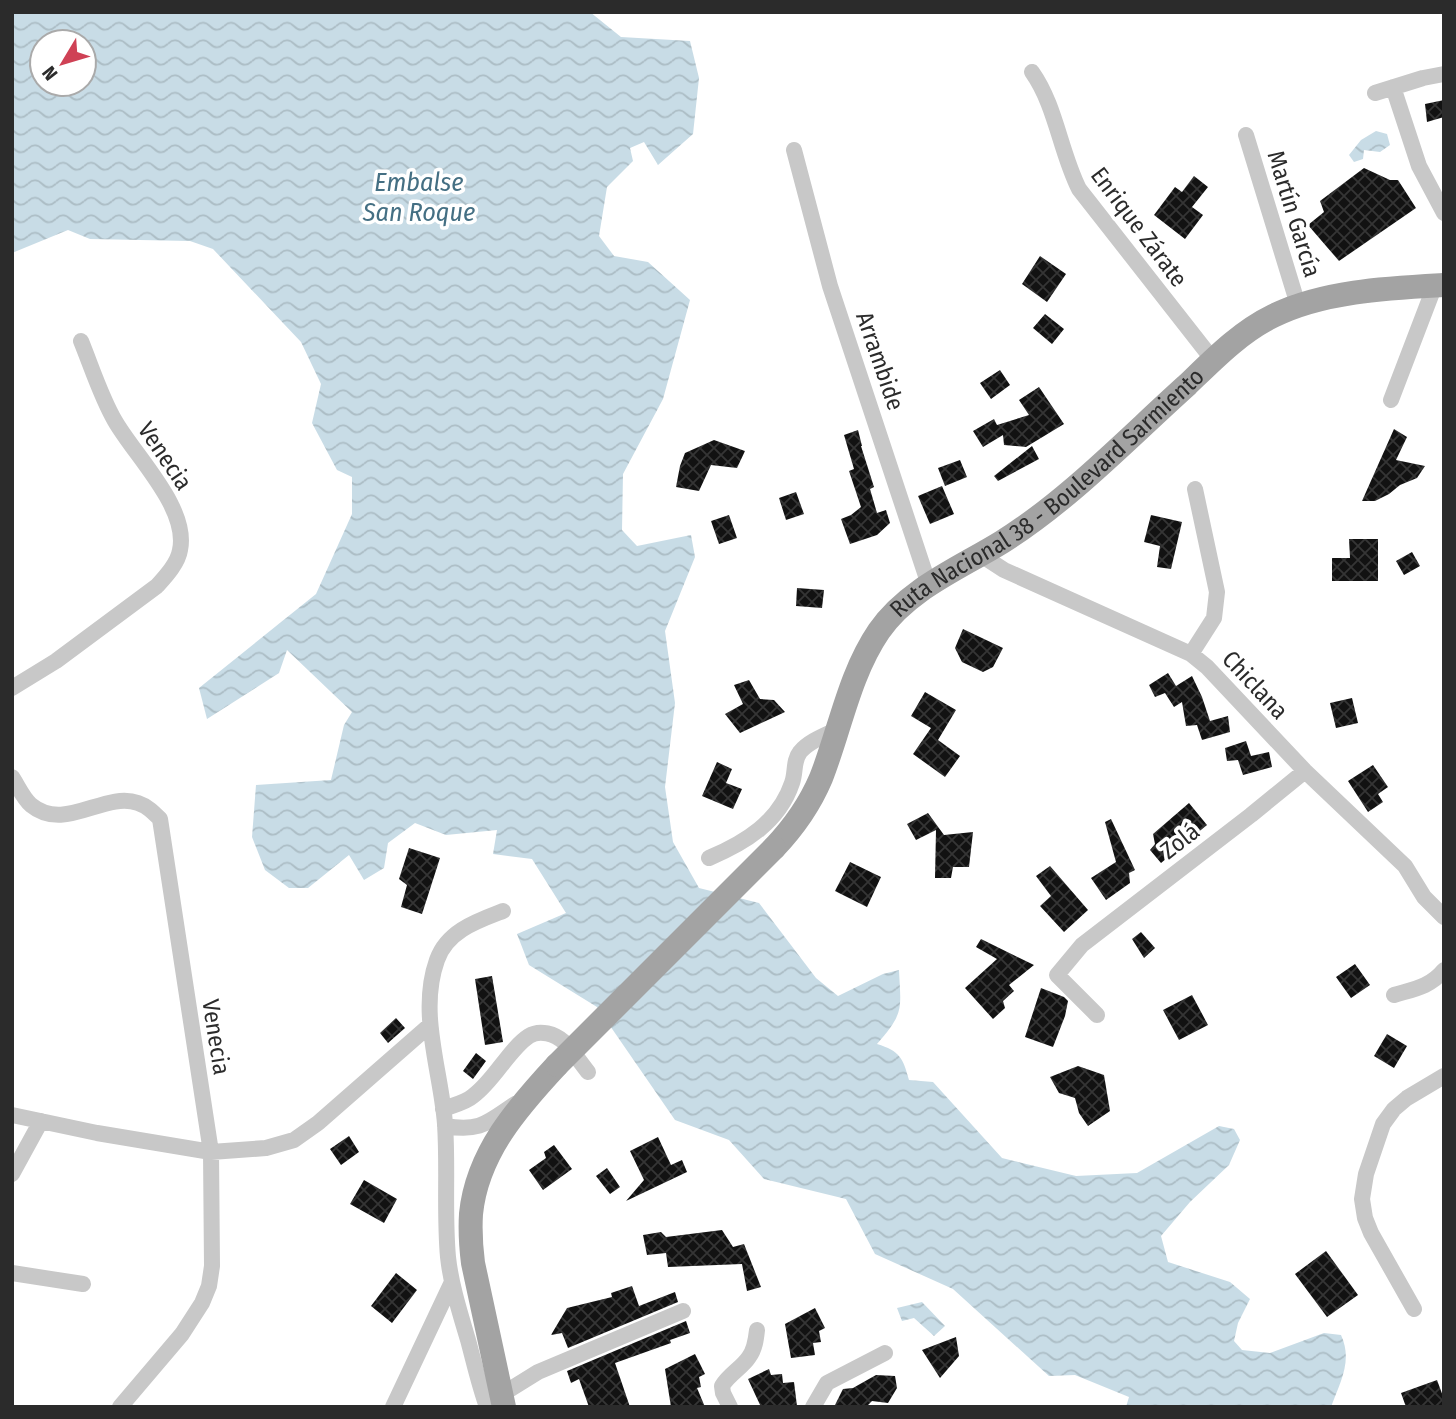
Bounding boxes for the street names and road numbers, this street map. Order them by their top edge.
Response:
street label: Martín García [1262,147,1326,281]
street label: Enrique Zárate [1085,162,1193,292]
street label: Arrambide [850,308,910,414]
street label: Ruta Nacional 38 - Boulevard Sarmiento [884,362,1210,623]
street label: Venecia [132,417,198,495]
street label: Chiclana [1216,645,1294,725]
street label: Zolá [1155,817,1205,865]
street label: Venecia [196,997,236,1077]

